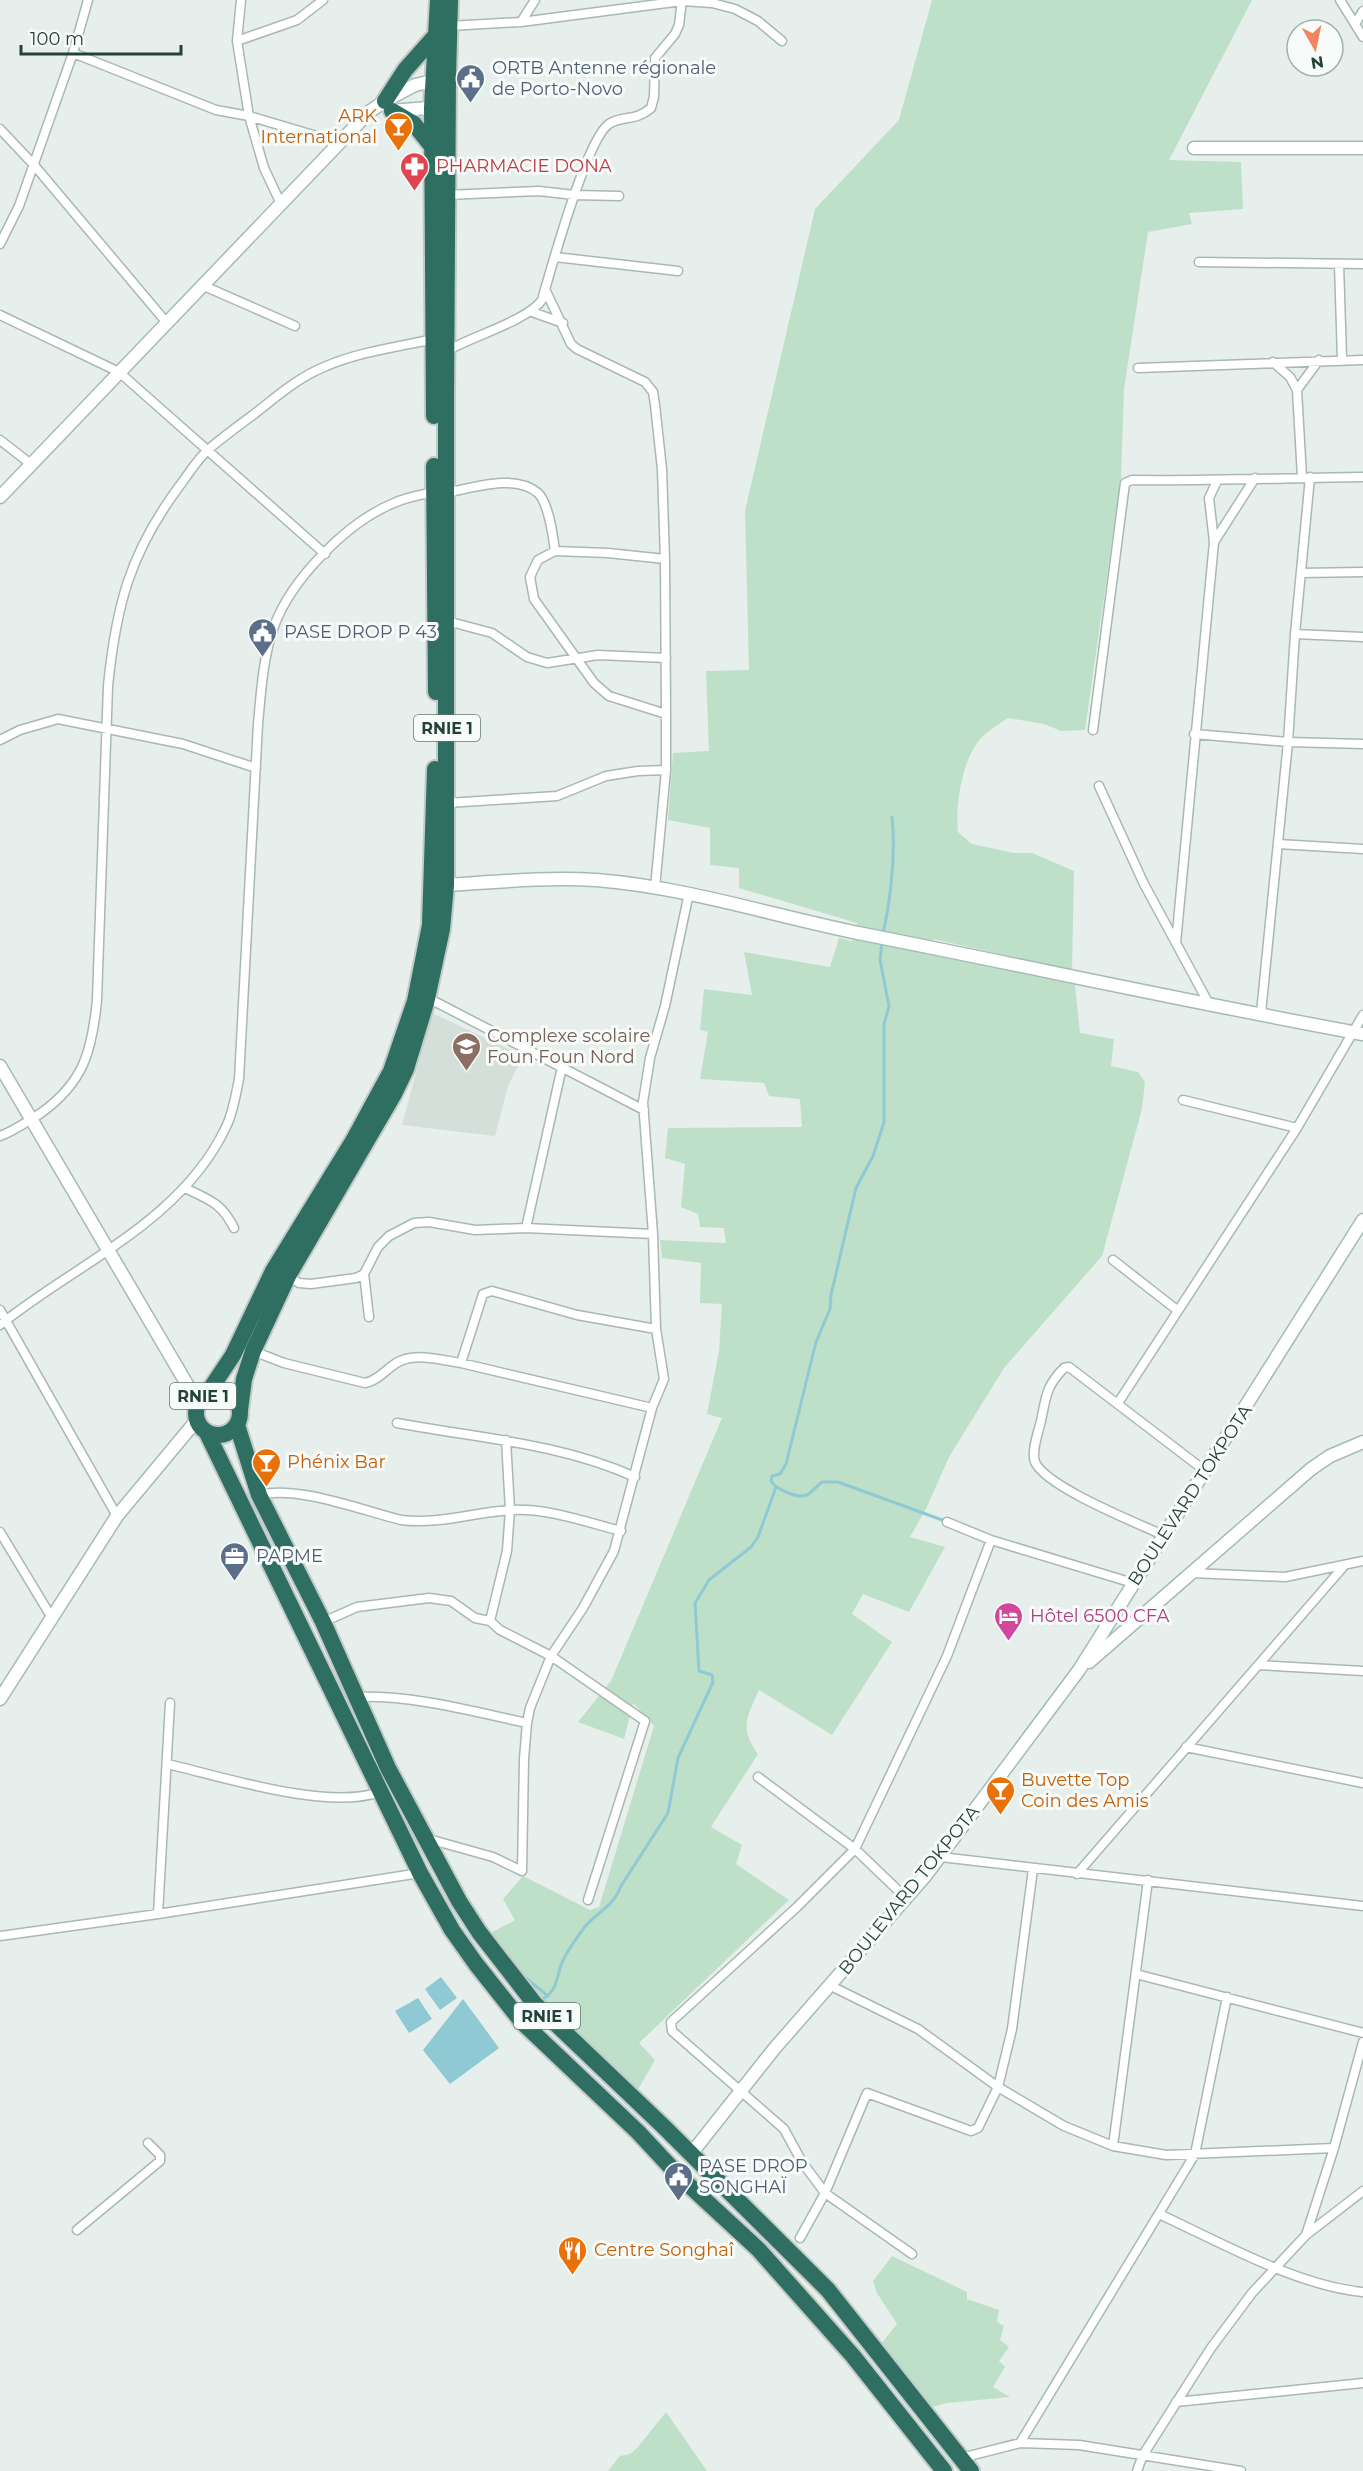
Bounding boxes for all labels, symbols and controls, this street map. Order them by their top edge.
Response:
scale bar [21,18,182,56]
north arrow [1285,18,1345,78]
text: 100 m [30,28,84,50]
text: N [1309,52,1325,73]
place label: ORTB Antenne régionale de Porto-Novo [492,57,716,100]
public building icon: ORTB Antenne régionale de Porto-Novo [455,62,487,104]
place label: ARK International [261,105,377,148]
bar icon: ARK International [382,110,414,152]
pharmacy icon: PHARMACIE DONA [399,150,431,192]
place label: PHARMACIE DONA [436,155,612,177]
public building icon: PASE DROP P 43 [247,616,279,658]
place label: PASE DROP P 43 [284,621,437,643]
road number: RNIE 1 [414,715,480,741]
place label: Complexe scolaire Foun Foun Nord [487,1025,651,1068]
school or university icon: Complexe scolaire Foun Foun Nord [450,1030,482,1072]
road number: RNIE 1 [170,1383,236,1409]
street label: BOULEVARD TOKPOTA [1123,1400,1257,1590]
bar icon: Phénix Bar [250,1446,282,1488]
place label: Phénix Bar [287,1451,386,1473]
office icon: PAPME [219,1540,251,1582]
place label: PAPME [256,1545,323,1567]
hotel icon: Hôtel 6500 CFA [993,1600,1025,1642]
place label: Hôtel 6500 CFA [1030,1605,1170,1627]
place label: Buvette Top Coin des Amis [1021,1769,1149,1812]
bar icon: Buvette Top Coin des Amis [984,1774,1016,1816]
street label: BOULEVARD TOKPOTA [834,1801,984,1979]
road number: RNIE 1 [514,2003,580,2029]
place label: PASE DROP SONGHAÏ [699,2155,808,2198]
public building icon: PASE DROP SONGHAÏ [662,2160,694,2202]
restaurant icon: Centre Songhaî [557,2234,589,2276]
place label: Centre Songhaî [594,2239,734,2261]

